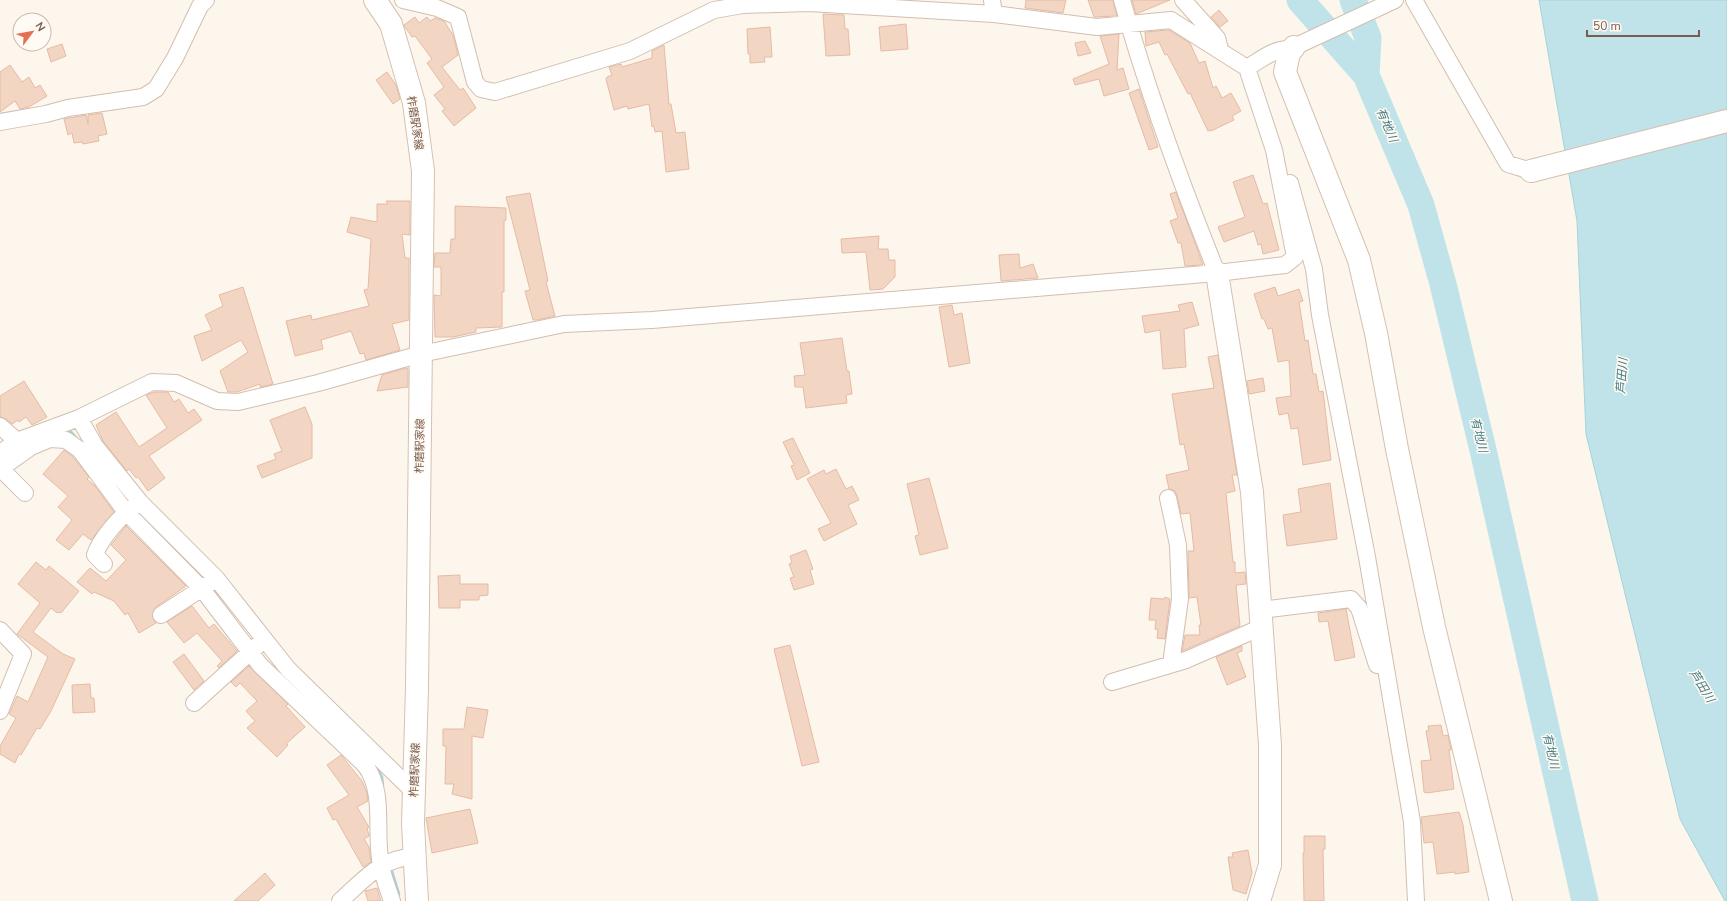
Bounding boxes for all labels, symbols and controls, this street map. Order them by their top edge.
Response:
north arrow [12,12,52,52]
scale bar [1587,12,1699,38]
text: 50 m [1593,18,1621,34]
text: N [32,19,49,34]
street label: 柞磨駅家線 [403,95,427,151]
water label: 有地川 [1373,105,1402,147]
water label: 芦田川 [1613,355,1631,395]
water label: 有地川 [1467,416,1492,456]
street label: 柞磨駅家線 [412,418,428,474]
water label: 芦田川 [1686,666,1719,707]
water label: 有地川 [1539,732,1563,772]
street label: 柞磨駅家線 [407,742,423,798]

